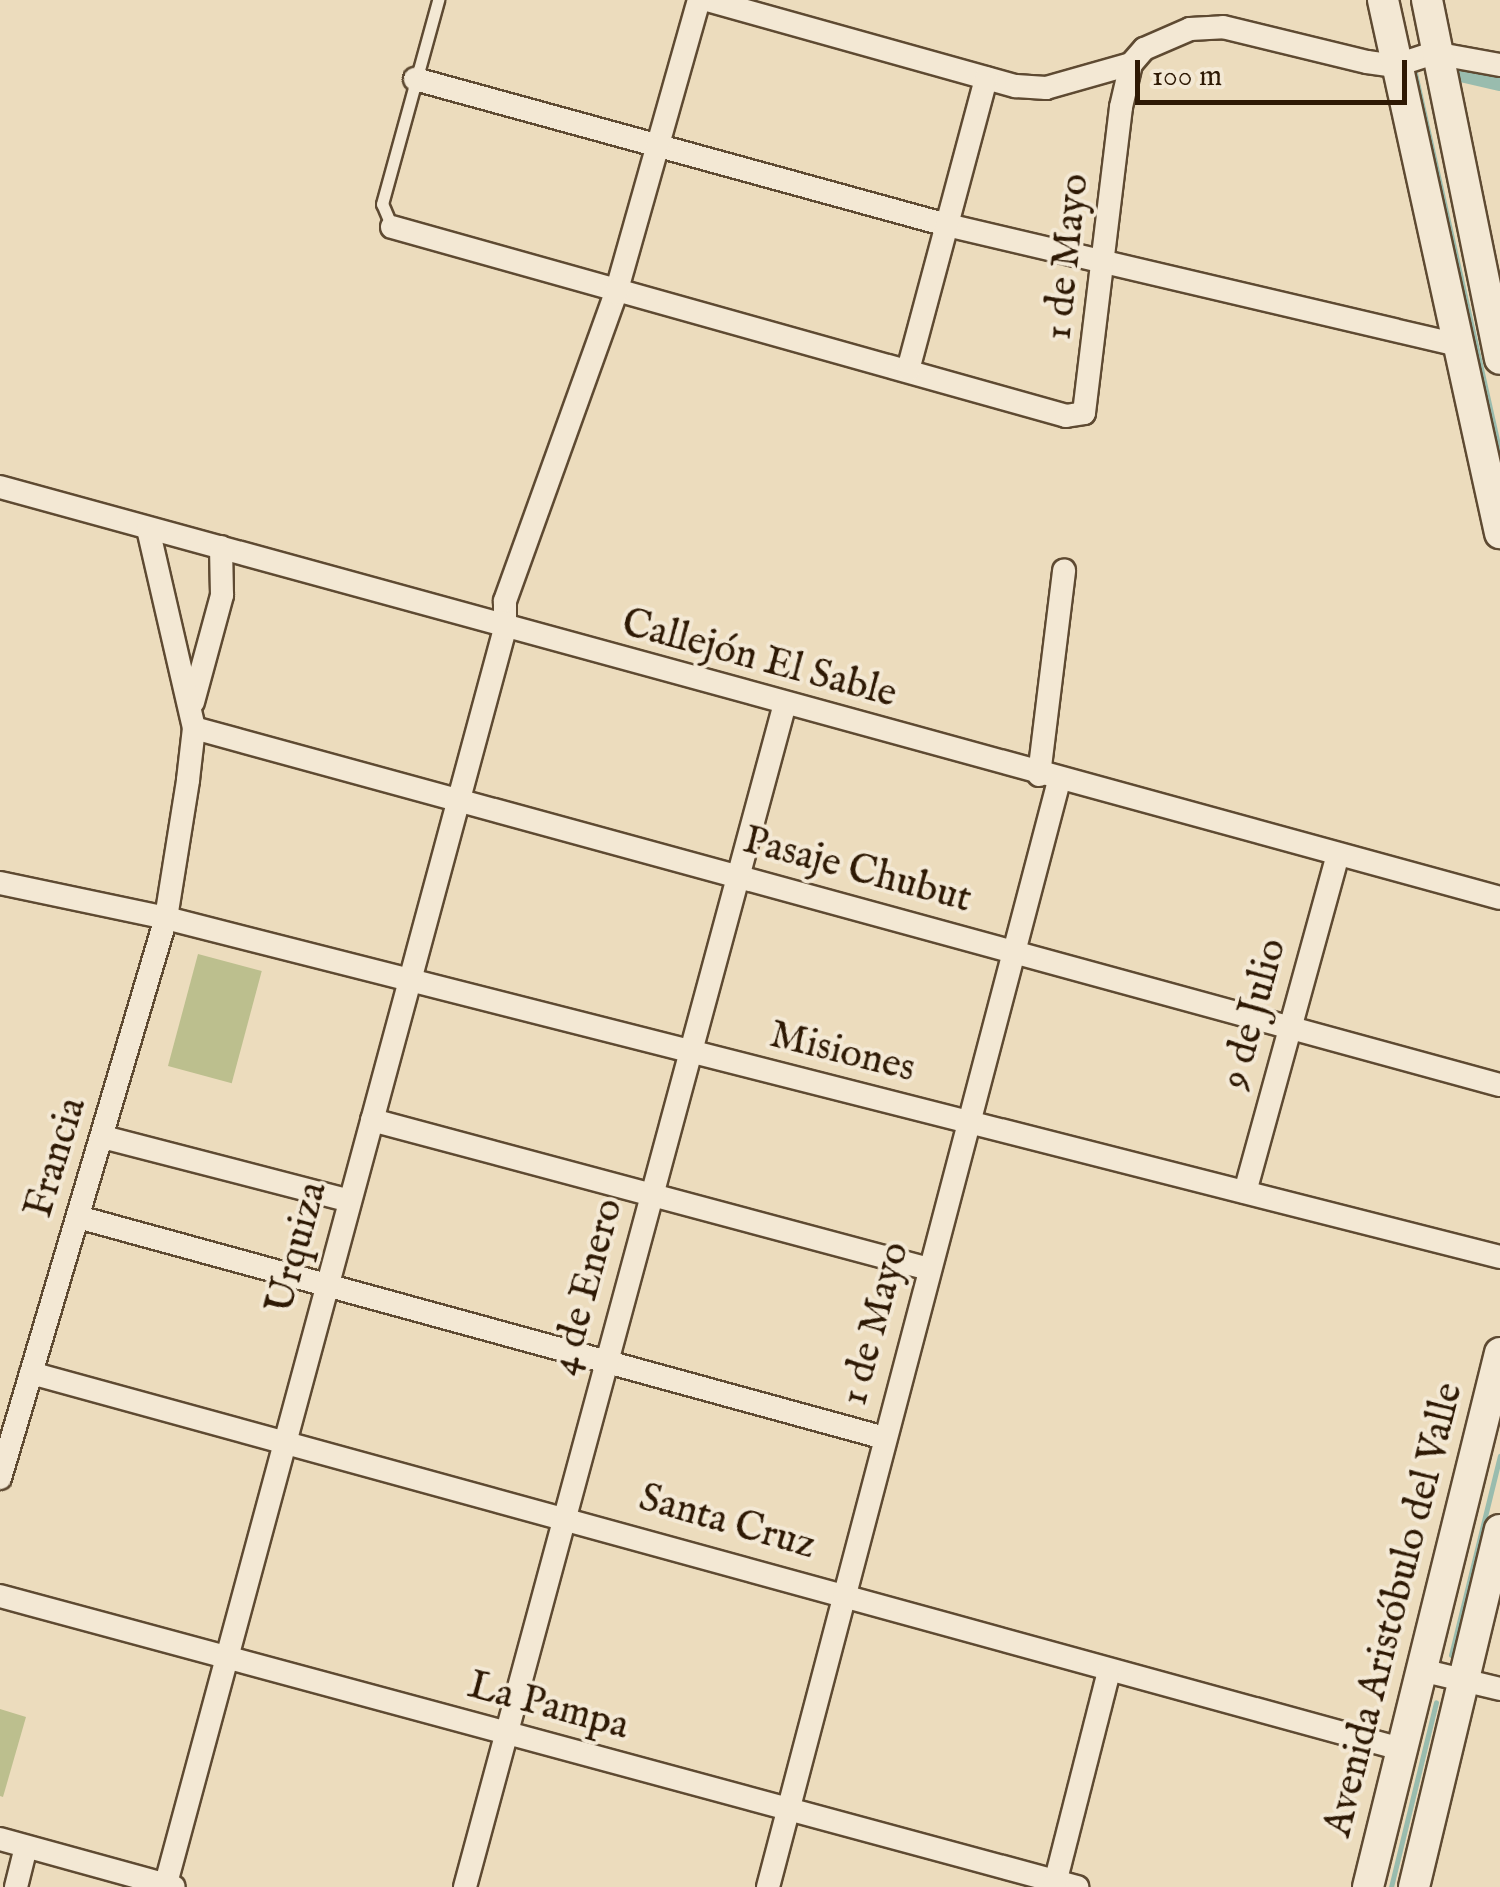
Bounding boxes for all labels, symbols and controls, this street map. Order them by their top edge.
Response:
scale bar [1140,40,1412,102]
text: 100 m [1152,58,1222,96]
street label: 1 de Mayo [1035,171,1101,343]
street label: Callejón El Sable [616,600,902,720]
street label: Pasaje Chubut [738,818,976,924]
street label: 9 de Julio [1212,934,1298,1094]
street label: Misiones [764,1012,920,1094]
street label: Francia [16,1092,98,1224]
street label: Urquiza [257,1177,339,1319]
street label: 4 de Enero [541,1194,635,1380]
street label: 1 de Mayo [831,1237,921,1411]
street label: Avenida Aristóbulo del Valle [1315,1378,1475,1842]
street label: Santa Cruz [633,1475,821,1571]
street label: La Pampa [462,1663,634,1751]

